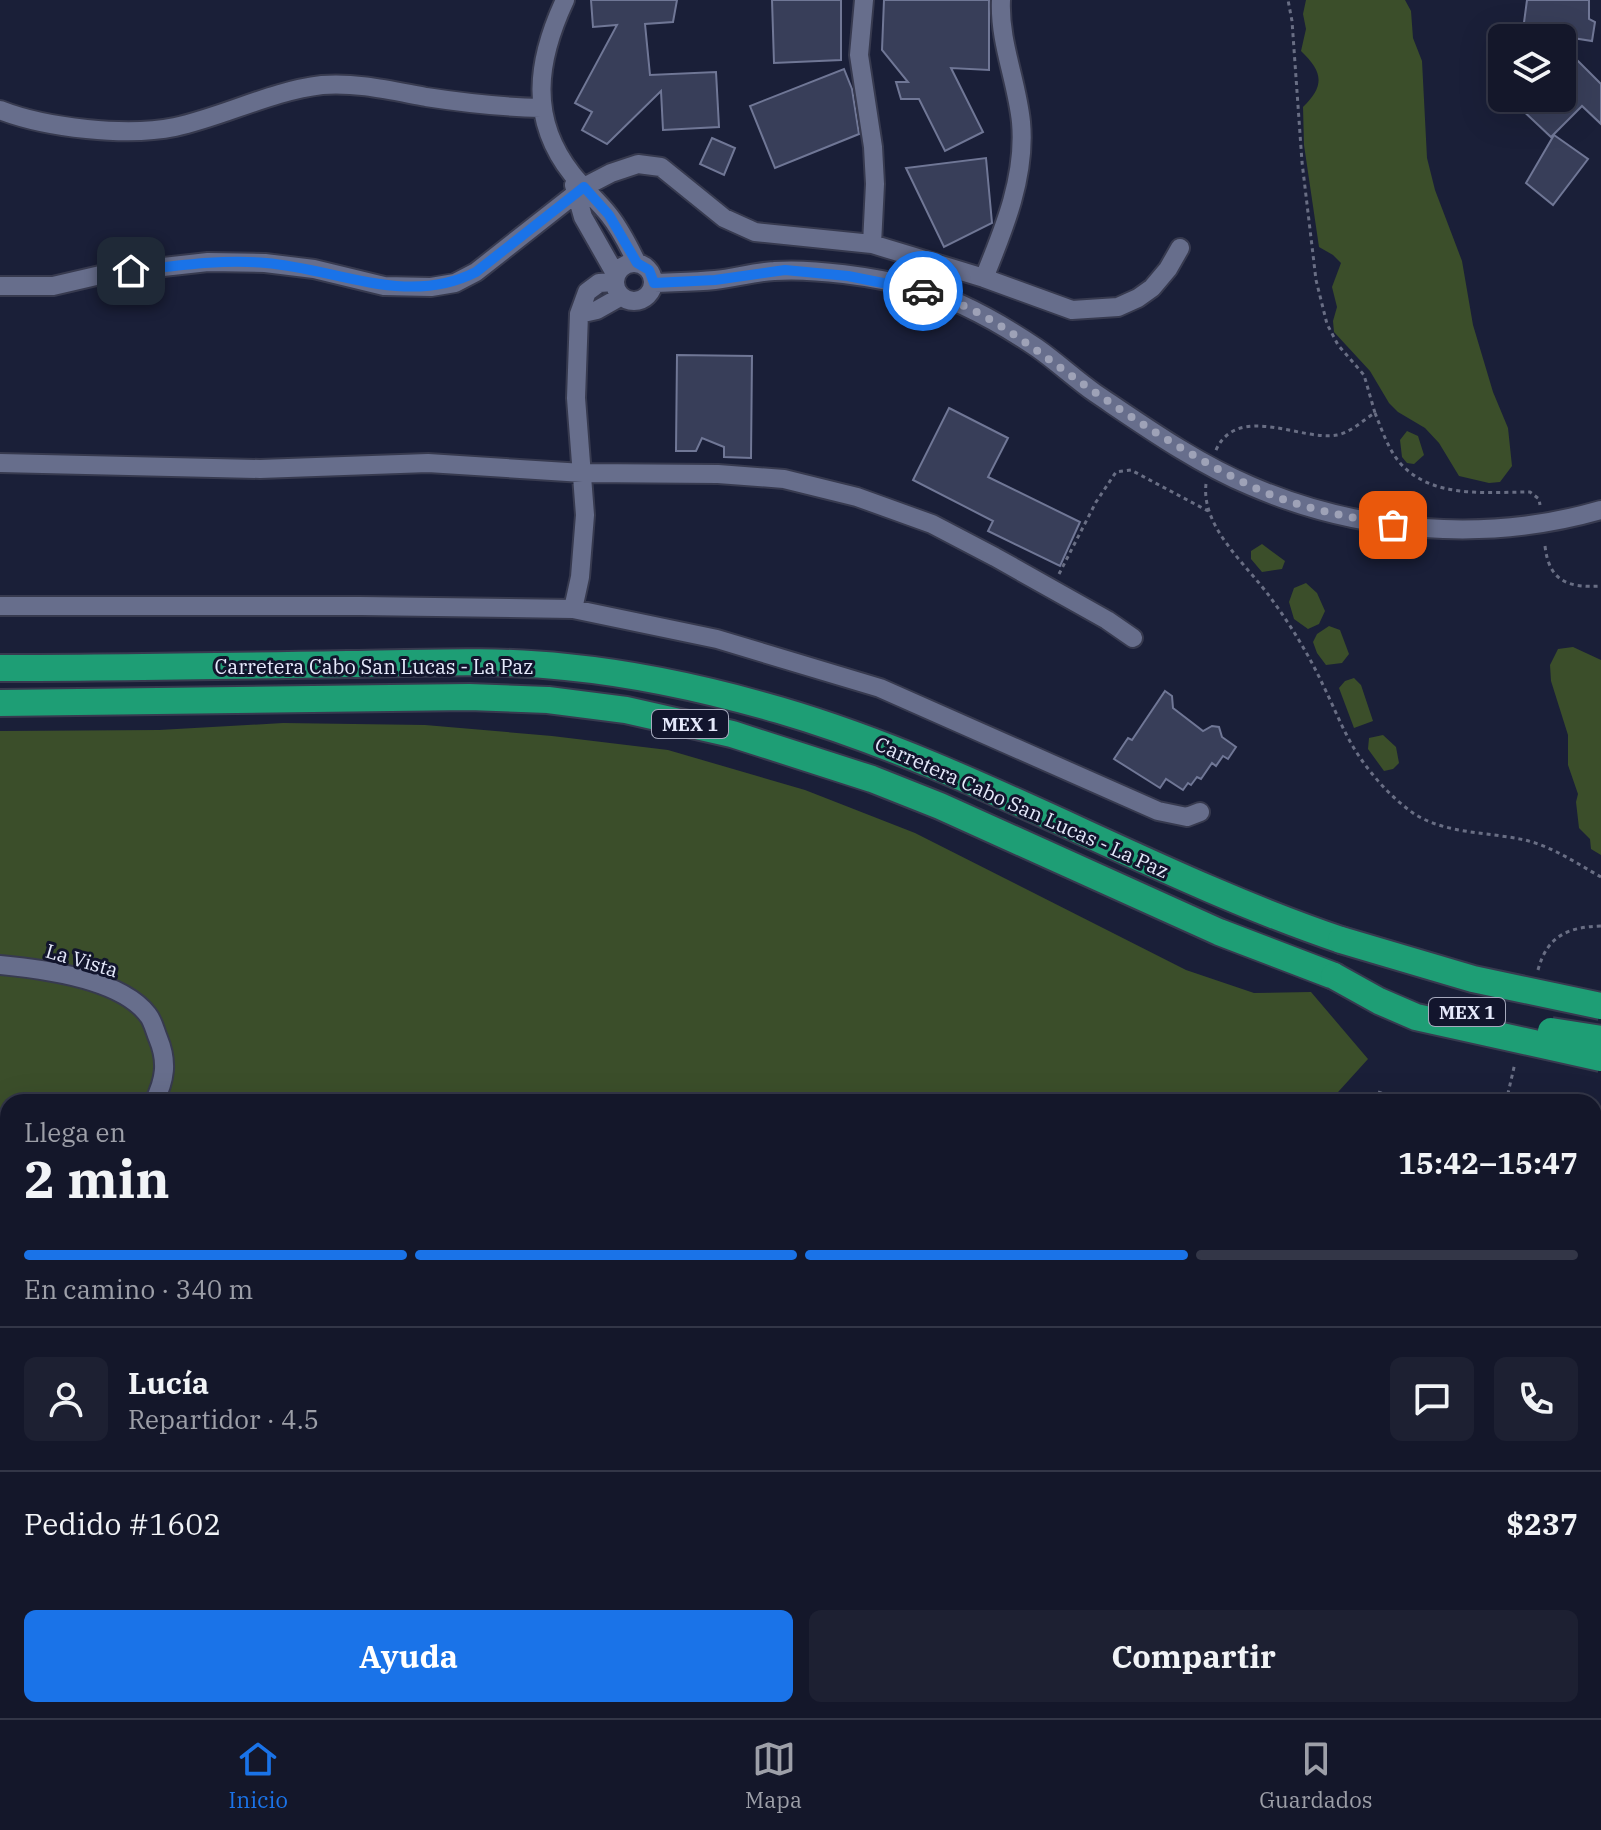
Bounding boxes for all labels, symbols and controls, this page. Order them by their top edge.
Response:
map controls [1488,24,1576,112]
button: layers [1488,24,1576,112]
pin [97,237,165,305]
icon: home [109,249,153,293]
courier [883,251,963,331]
icon: car [901,269,945,313]
pin [1359,491,1427,559]
icon: bag [1371,503,1415,547]
street label: Carretera Cabo San Lucas - La Paz [215,653,533,680]
road number: MEX 1 [652,710,728,738]
street label: Carretera Cabo San Lucas - La Paz [871,730,1173,884]
street label: La Vista [43,937,121,983]
road number: MEX 1 [1429,998,1505,1026]
text: Llega en [24,1115,126,1149]
text: 15:42–15:47 [1398,1143,1578,1182]
text: 2 min [24,1145,170,1212]
text: En camino · 340 m [24,1272,253,1306]
button: person [24,1357,108,1441]
button: chat [1390,1357,1474,1441]
button: phone [1494,1357,1578,1441]
text: Lucía [128,1363,209,1402]
text: Repartidor · 4.5 [128,1402,319,1436]
text: Pedido #1602 [24,1504,221,1543]
text: $237 [1506,1504,1578,1543]
button: Ayuda [24,1610,793,1702]
button: Compartir [809,1610,1578,1702]
tab: Inicio [229,1737,288,1814]
tab: Mapa [745,1737,802,1814]
tab: Guardados [1259,1737,1372,1814]

